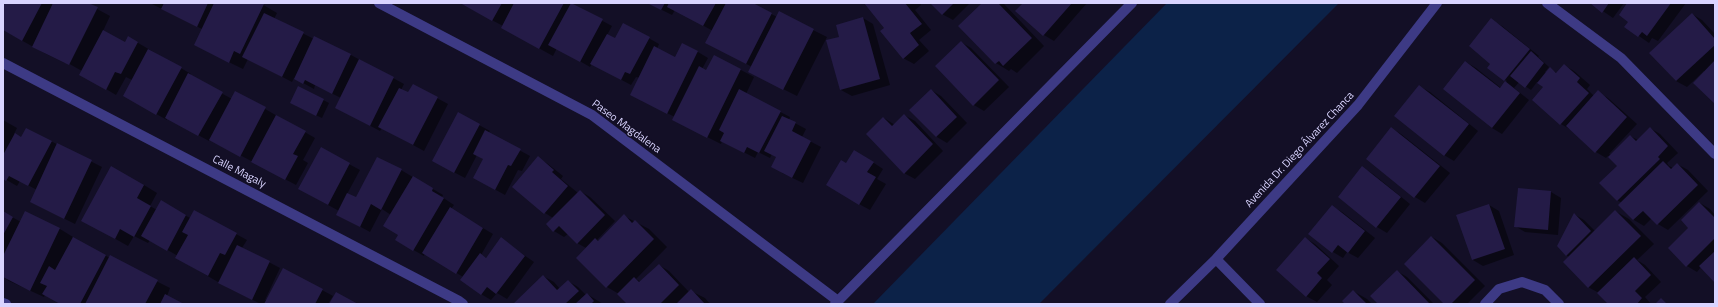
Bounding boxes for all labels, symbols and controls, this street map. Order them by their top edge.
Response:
street label: Avenida Dr. Diego Álvarez Chanca [1243,89,1357,211]
street label: Paseo Magdalena [589,98,663,156]
street label: Calle Magaly [210,153,268,191]

